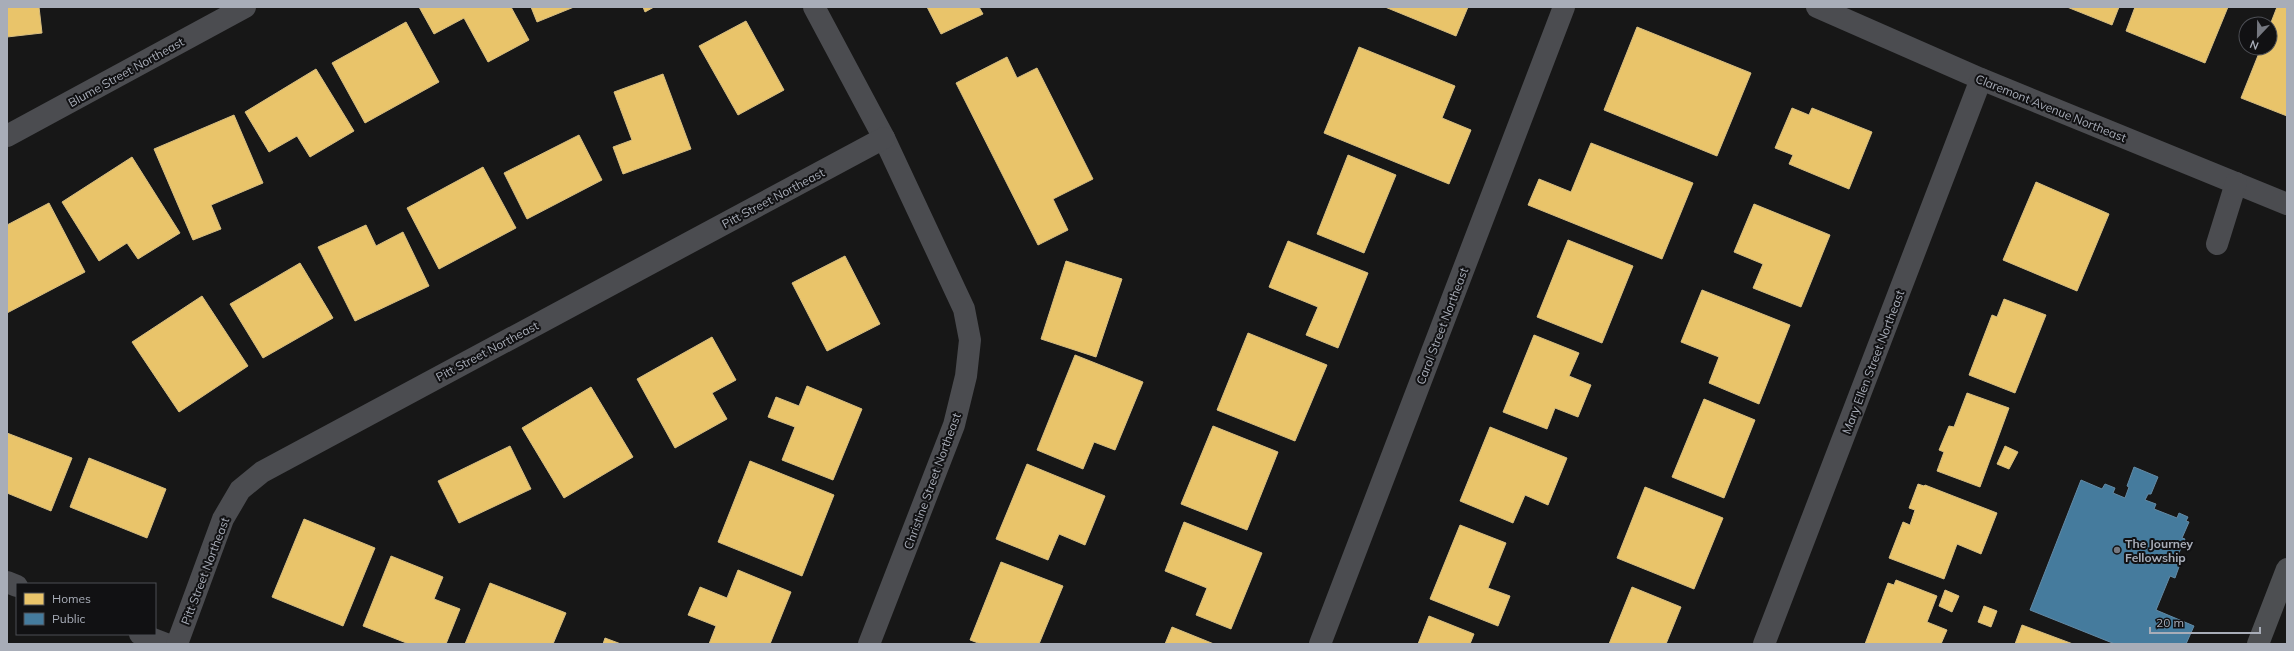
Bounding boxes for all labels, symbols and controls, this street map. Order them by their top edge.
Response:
north arrow [2238,16,2278,56]
street label: Blume Street Northeast [66,34,186,110]
text: N [2248,37,2261,53]
street label: Claremont Avenue Northeast [1973,71,2129,145]
street label: Pitt Street Northeast [719,165,827,231]
street label: Carol Street Northeast [1413,265,1471,387]
street label: Mary Ellen Street Northeast [1839,288,1907,436]
street label: Pitt Street Northeast [433,318,541,384]
street label: Christine Street Northeast [900,411,964,551]
street label: Pitt Street Northeast [178,515,232,627]
place label: The Journey Fellowship [2125,536,2194,565]
marker: The Journey Fellowship [2112,545,2122,555]
legend [16,583,156,635]
text: Homes [52,591,91,606]
scale bar [2150,609,2260,635]
text: Public [52,611,86,626]
text: 20 m [2156,615,2184,630]

